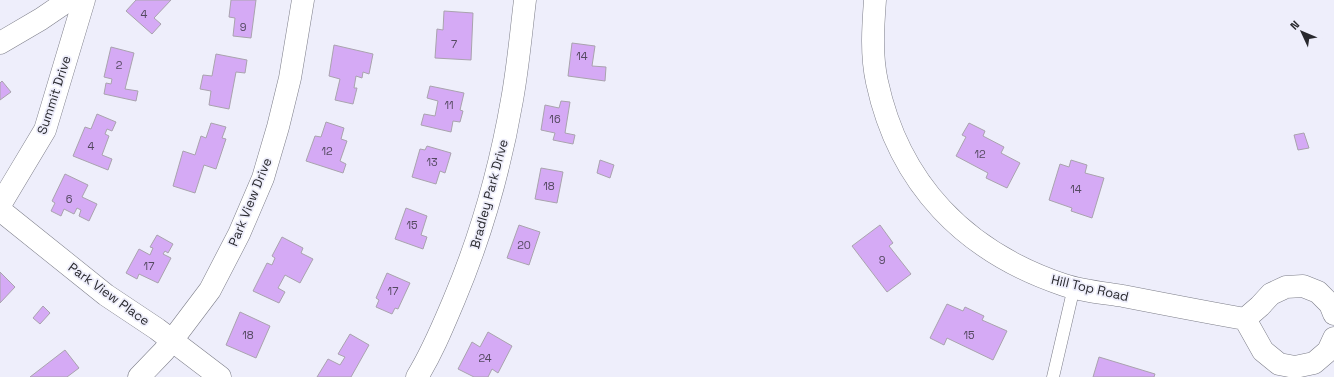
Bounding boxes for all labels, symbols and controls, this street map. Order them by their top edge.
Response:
house number: 4 [141,7,148,21]
north arrow [1282,12,1322,52]
text: N [1287,18,1302,33]
house number: 9 [240,20,247,34]
house number: 7 [451,37,457,51]
house number: 14 [576,49,588,63]
street label: Summit Drive [33,53,75,137]
house number: 2 [116,58,123,72]
house number: 11 [444,98,454,112]
house number: 16 [549,112,561,126]
street label: Bradley Park Drive [466,137,512,251]
house number: 4 [88,139,95,153]
house number: 12 [321,144,333,158]
house number: 12 [974,147,986,161]
street label: Park View Drive [225,155,275,249]
house number: 13 [426,155,438,169]
house number: 18 [543,179,555,193]
house number: 14 [1070,182,1082,196]
house number: 6 [66,192,73,206]
house number: 15 [406,218,418,232]
house number: 20 [517,238,531,252]
house number: 9 [879,253,886,267]
street label: Park View Place [65,259,153,329]
house number: 17 [144,259,154,273]
street label: Hill Top Road [1050,271,1130,305]
house number: 17 [388,284,398,298]
house number: 18 [242,328,254,342]
house number: 15 [963,328,975,342]
house number: 24 [478,351,492,365]

